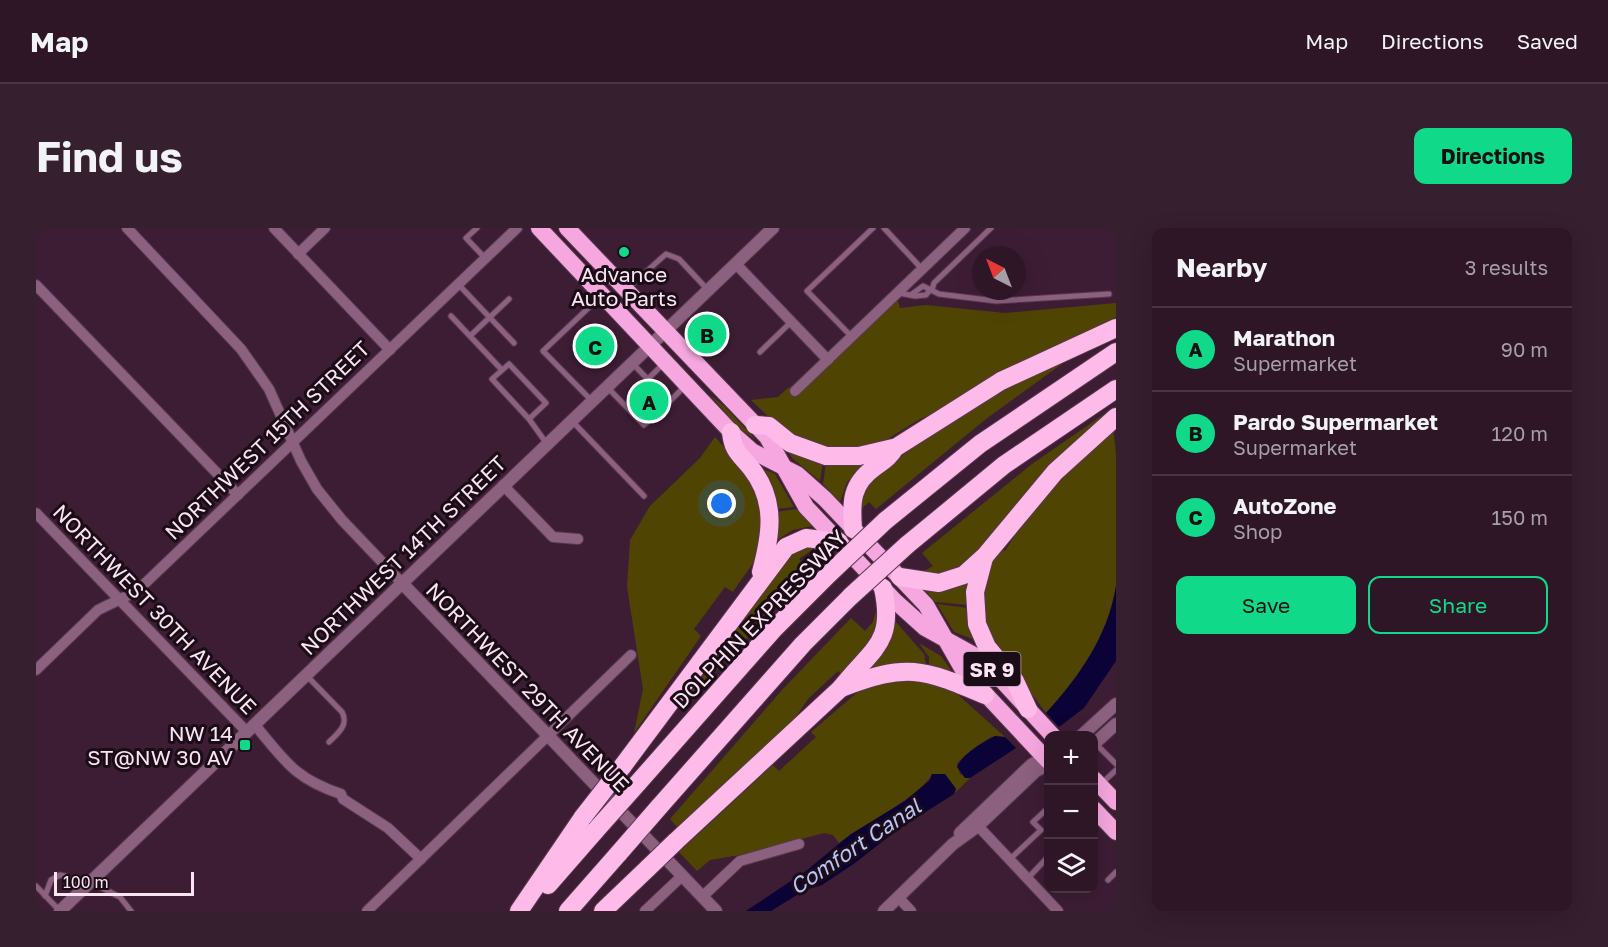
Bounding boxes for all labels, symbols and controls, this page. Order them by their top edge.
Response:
text: Map [30,25,88,58]
text: Map [1305,28,1348,54]
text: Directions [1381,28,1484,54]
text: Saved [1517,28,1578,54]
button: Directions [1414,128,1572,184]
text: Find us [36,131,183,181]
marker: Advance Auto Parts [617,245,631,259]
north arrow [972,246,1026,300]
text: Nearby [1176,252,1267,283]
text: 3 results [1465,255,1548,279]
place label: Advance Auto Parts [571,261,677,311]
pin: B [688,312,726,356]
pin: C [576,324,614,368]
text: Marathon [1233,324,1335,351]
street label: NORTHWEST 15TH STREET [159,335,375,545]
text: A [1188,337,1203,361]
text: 90 m [1501,337,1548,361]
text: Supermarket [1233,351,1357,375]
pin: A [630,378,668,423]
text: Pardo Supermarket [1233,408,1438,435]
text: B [1188,421,1203,445]
text: 120 m [1492,421,1548,445]
text: Supermarket [1233,435,1357,459]
street label: NORTHWEST 14TH STREET [295,450,511,660]
your location [707,489,736,518]
text: AutoZone [1233,492,1337,519]
street label: NORTHWEST 30TH AVENUE [48,499,262,719]
text: C [1188,505,1203,529]
text: 150 m [1492,505,1548,529]
text: Shop [1233,519,1282,543]
street label: DOLPHIN EXPRESSWAY [667,524,851,714]
button: Save [1176,576,1356,634]
button: Share [1368,576,1548,634]
street label: NORTHWEST 29TH AVENUE [421,577,635,797]
road number: SR 9 [964,652,1020,686]
place label: NW 14 ST@NW 30 AV [87,720,233,770]
map controls [1044,731,1098,893]
button: + [1044,731,1098,785]
marker: NW 14 ST@NW 30 AV [238,738,252,752]
button: − [1044,785,1098,839]
water label: Comfort Canal [784,792,926,900]
button: layers [1044,839,1098,893]
scale bar [54,869,194,896]
text: 100 m [63,872,109,892]

